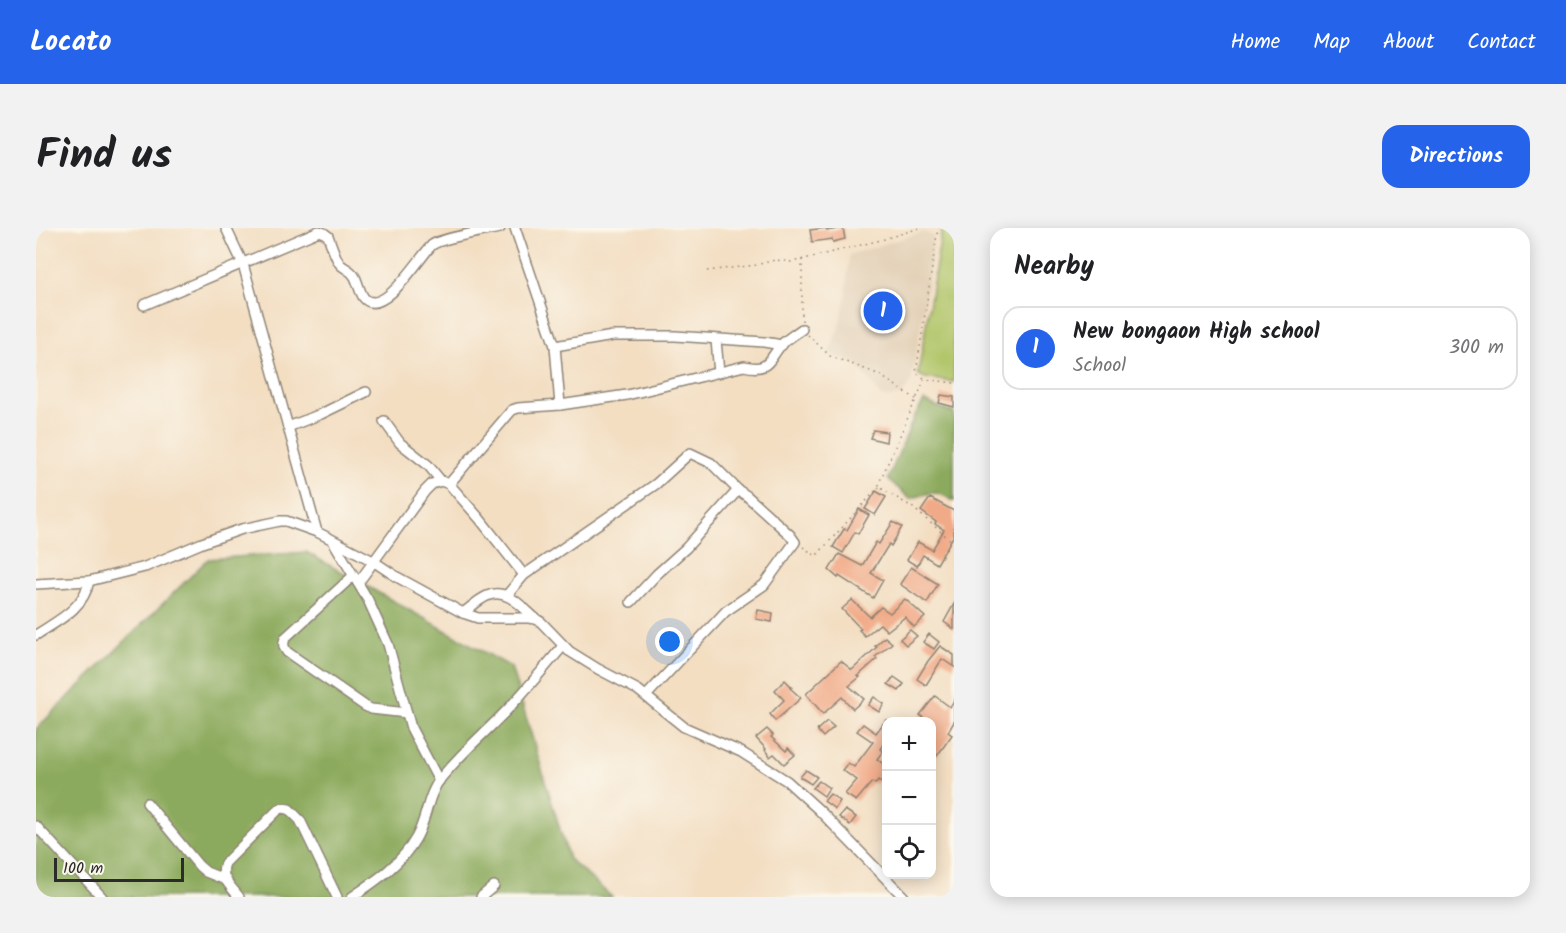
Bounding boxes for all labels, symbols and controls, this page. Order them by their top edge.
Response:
text: Locato [30,20,111,65]
text: Home [1231,26,1280,59]
text: Map [1313,26,1350,59]
text: About [1383,26,1434,59]
text: Contact [1467,26,1536,59]
text: Find us [36,123,172,190]
button: Directions [1382,125,1530,188]
text: Nearby [1014,246,1094,288]
pin: 1 [864,288,902,334]
text: New bongaon High school [1073,315,1320,350]
text: 1 [1032,332,1039,364]
text: 300 m [1449,332,1504,364]
text: School [1073,350,1126,382]
your location [655,627,684,656]
map controls [882,717,936,879]
button: + [882,717,936,771]
button: − [882,771,936,825]
button: locate [882,825,936,879]
scale bar [54,855,184,882]
text: 100 m [63,856,103,881]

